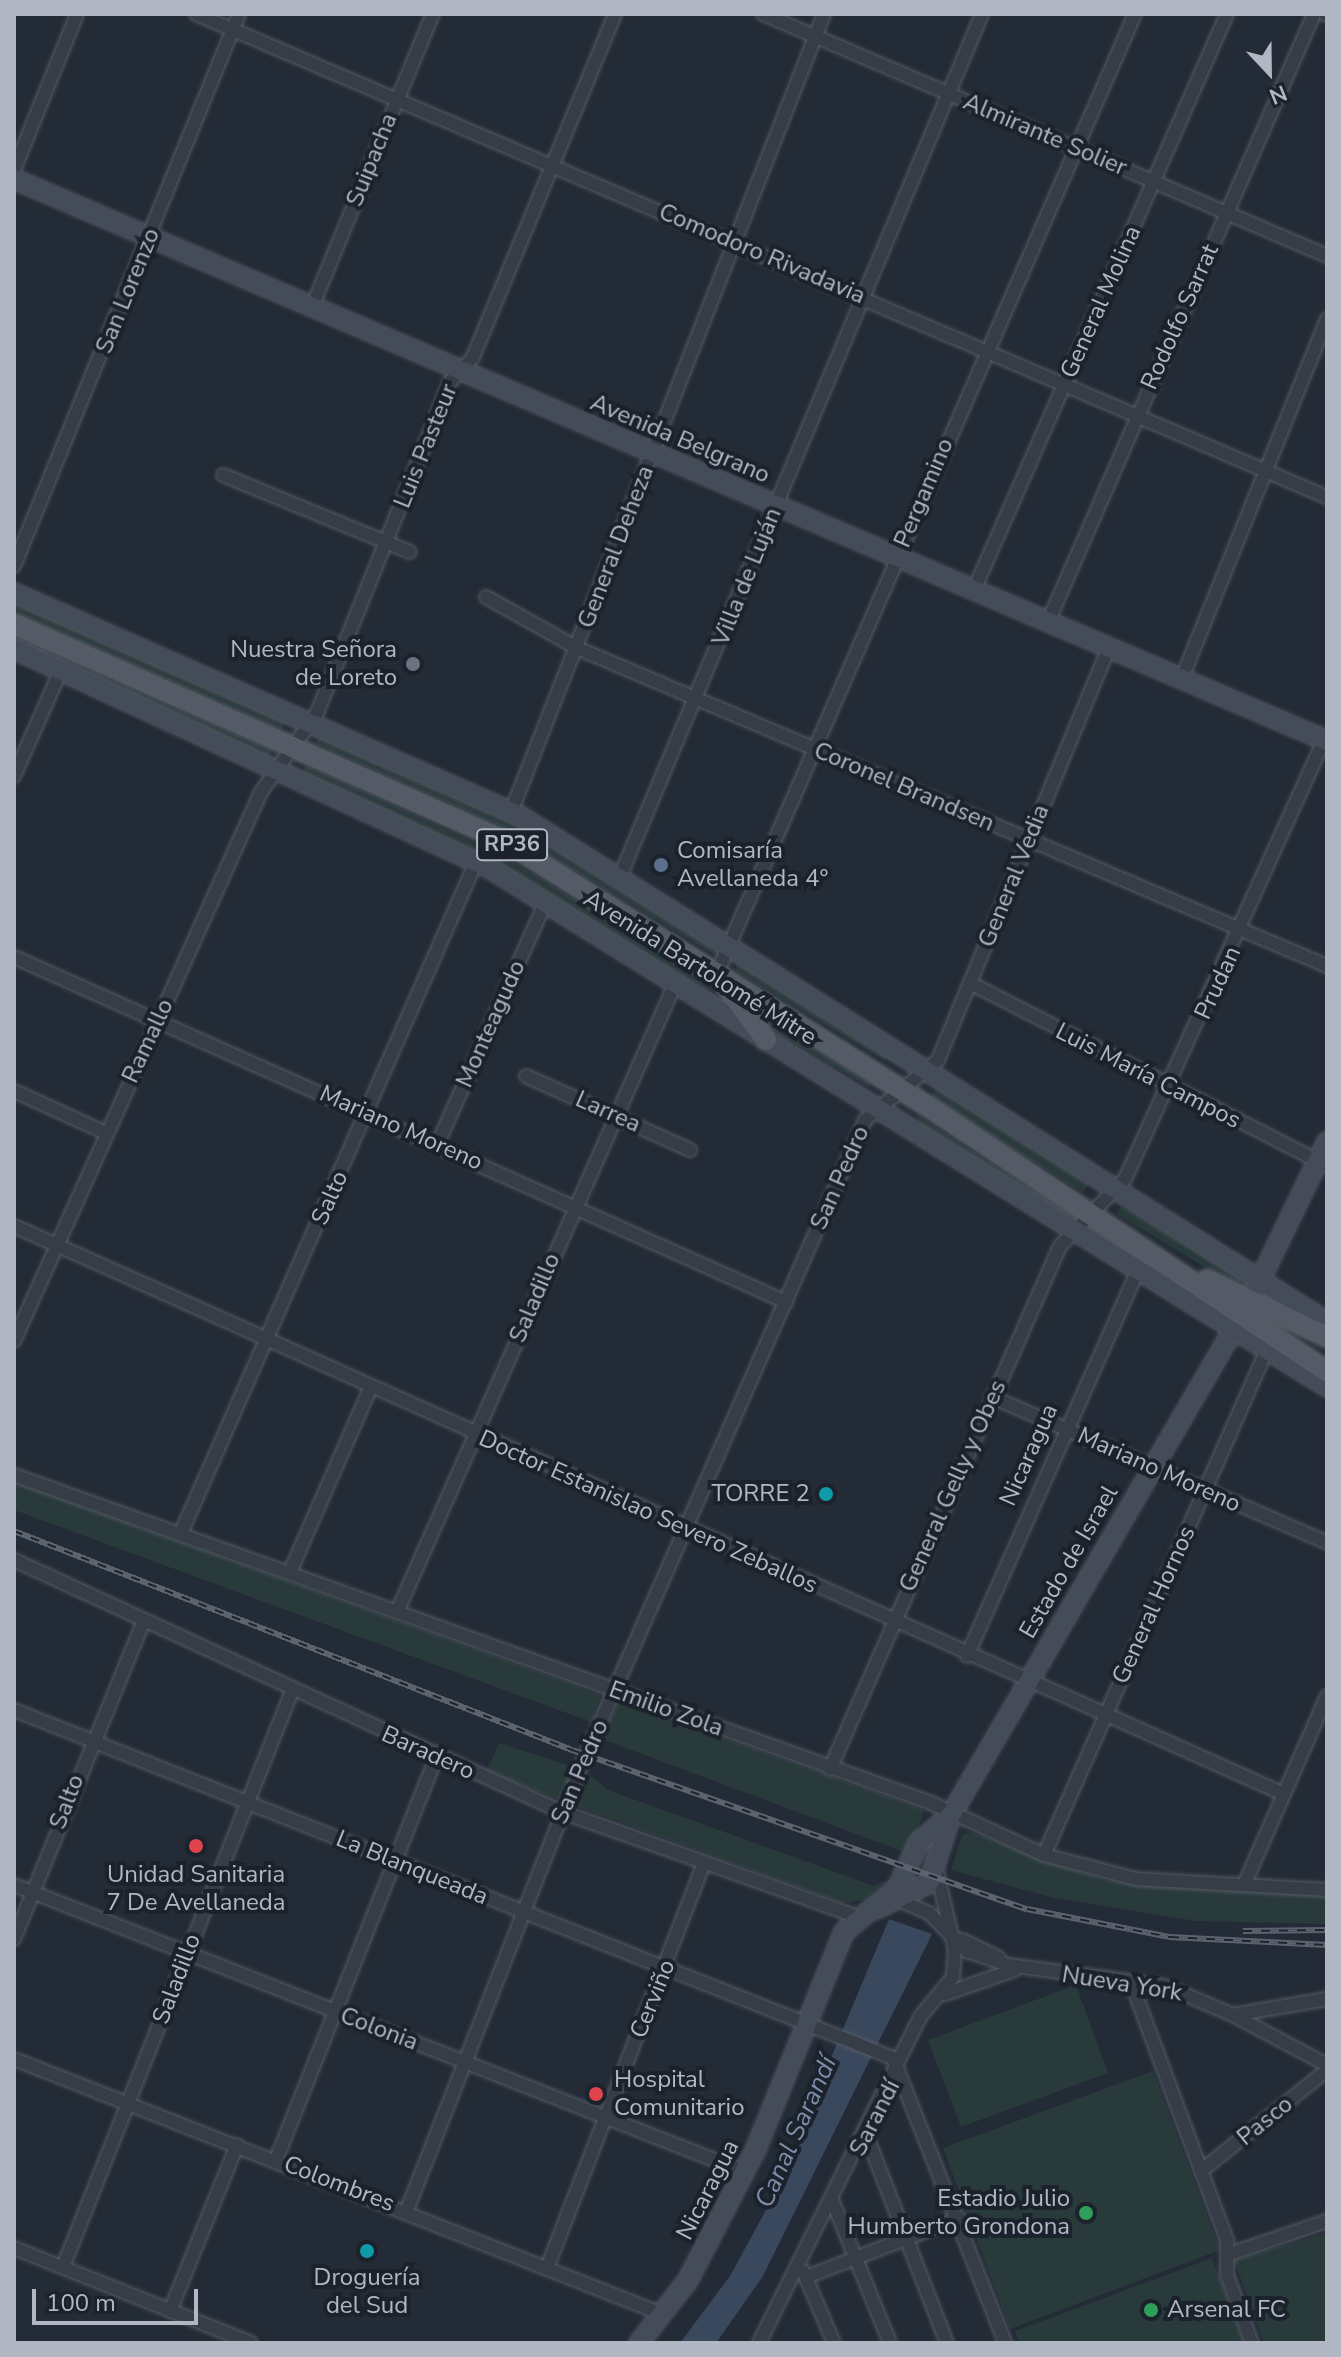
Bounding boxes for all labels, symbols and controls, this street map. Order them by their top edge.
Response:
north arrow [1229,32,1309,112]
text: N [1265,77,1291,111]
street label: Almirante Solier [959,88,1131,182]
street label: Suipacha [340,109,404,211]
street label: Comodoro Rivadavia [654,197,870,311]
street label: General Molina [1055,221,1147,383]
street label: San Lorenzo [90,224,166,358]
street label: Rodolfo Sarrat [1135,240,1225,394]
street label: Luis Pasteur [388,380,464,512]
street label: Avenida Belgrano [586,388,774,490]
street label: Pergamino [888,434,960,552]
street label: General Deheza [572,462,660,632]
street label: Villa de Luján [706,504,788,650]
place label: Nuestra Señora de Loreto [230,636,397,692]
marker: Nuestra Señora de Loreto [404,655,422,673]
street label: Coronel Brandsen [810,736,998,838]
street label: General Vedia [972,800,1056,952]
road number: RP36 [476,827,548,863]
place label: Comisaría Avellaneda 4° [677,837,828,893]
marker: Comisaría Avellaneda 4° [652,856,670,874]
street label: Avenida Bartolomé Mitre [578,884,822,1052]
street label: Prudan [1189,942,1247,1024]
street label: Monteagudo [450,956,532,1092]
street label: Ramallo [116,994,180,1088]
street label: Luis María Campos [1051,1017,1245,1135]
street label: Mariano Moreno [315,1079,487,1177]
street label: Larrea [571,1085,645,1139]
street label: San Pedro [804,1122,876,1234]
street label: Salto [305,1167,355,1229]
street label: Saladillo [503,1249,567,1347]
street label: General Gelly y Obes [893,1376,1013,1596]
street label: Nicaragua [994,1400,1064,1510]
street label: Mariano Moreno [1073,1421,1245,1519]
street label: Doctor Estanislao Severo Zeballos [474,1424,822,1600]
place label: TORRE 2 [712,1480,810,1508]
street label: Estado de Israel [1014,1481,1124,1643]
marker: TORRE 2 [817,1485,835,1503]
street label: General Hornos [1106,1522,1202,1688]
street label: Emilio Zola [605,1675,727,1743]
street label: San Pedro [545,1716,615,1828]
street label: Baradero [377,1720,479,1786]
street label: Salto [44,1771,90,1833]
street label: La Blanqueada [332,1824,492,1912]
marker: Unidad Sanitaria 7 De Avellaneda [185,1835,207,1857]
place label: Unidad Sanitaria 7 De Avellaneda [106,1861,286,1917]
street label: Saladillo [147,1930,207,2028]
street label: Cerviño [624,1955,682,2043]
street label: Nueva York [1060,1960,1184,2008]
street label: Colonia [336,2001,422,2057]
water label: Canal Sarandí [749,2051,843,2213]
place label: Hospital Comunitario [614,2066,744,2122]
street label: Sarandí [844,2075,906,2161]
marker: Hospital Comunitario [585,2083,607,2105]
street label: Pasco [1231,2090,1299,2152]
street label: Nicaragua [671,2135,745,2245]
street label: Colombres [280,2150,398,2218]
place label: Estadio Julio Humberto Grondona [847,2185,1070,2241]
marker: Estadio Julio Humberto Grondona [1077,2204,1095,2222]
marker: Droguería del Sud [358,2242,376,2260]
place label: Droguería del Sud [314,2264,420,2320]
scale bar [36,2273,202,2323]
text: 100 m [46,2287,116,2319]
place label: Arsenal FC [1167,2296,1286,2324]
marker: Arsenal FC [1142,2301,1160,2319]

